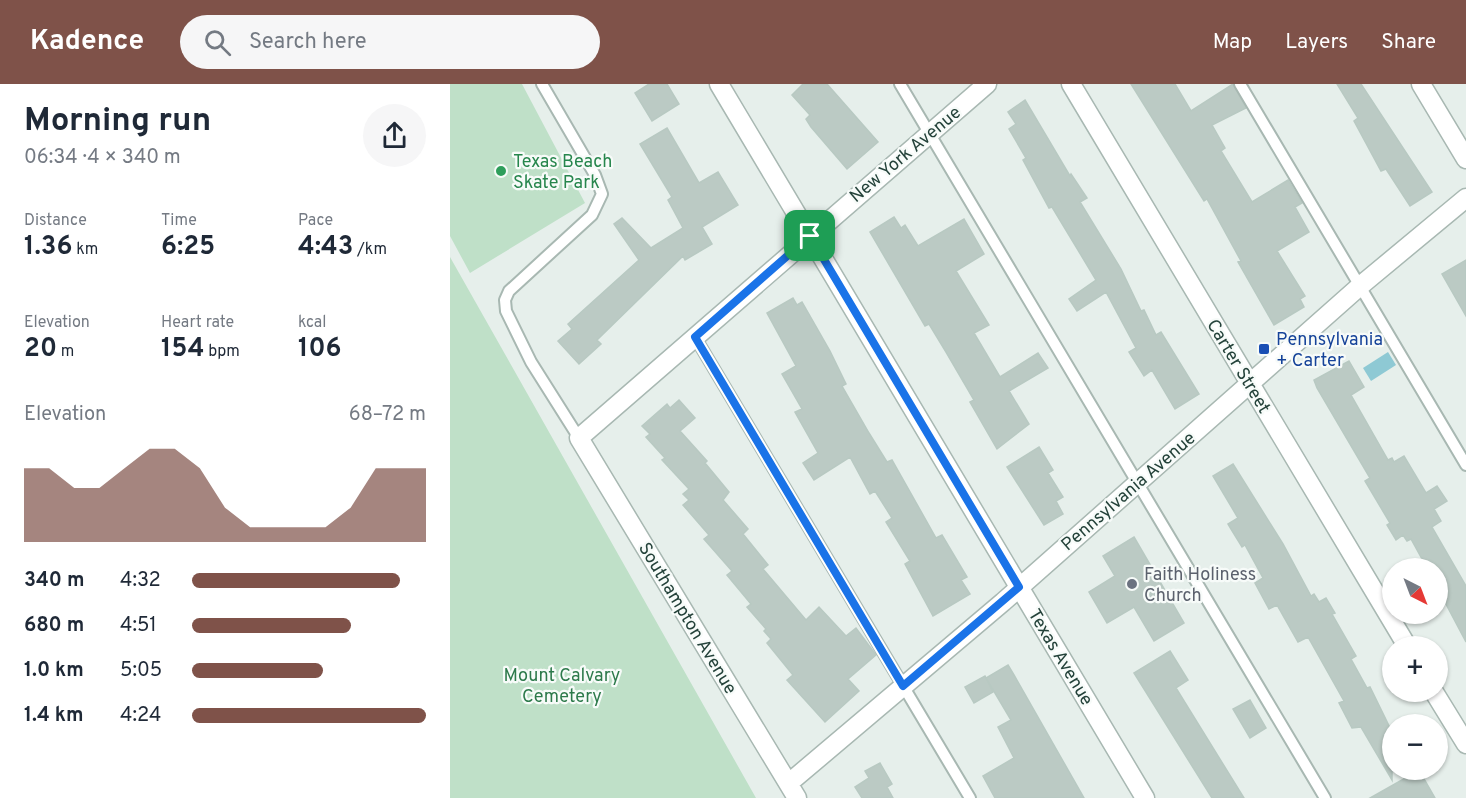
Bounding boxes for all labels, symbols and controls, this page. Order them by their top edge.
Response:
search box [180,15,600,69]
text: Kadence [30,24,144,60]
icon: search [201,26,234,59]
text: Search here [249,29,367,56]
text: Map [1213,29,1252,56]
text: Layers [1285,29,1348,56]
text: Share [1381,29,1436,56]
text: Morning run [24,101,211,143]
street label: New York Avenue [845,102,966,209]
button: share [363,104,426,167]
text: 06:34 · 4 × 340 m [24,145,181,171]
place label: Texas Beach Skate Park [513,151,612,195]
marker: Texas Beach Skate Park [494,164,508,178]
pin [784,210,835,261]
text: Distance [24,211,87,231]
text: Time [161,211,197,231]
text: Pace [298,211,333,231]
icon: arrive [793,219,826,252]
text: 1.36 [24,231,72,264]
text: 6:25 [161,231,215,264]
text: 4:43 [298,231,353,264]
text: km [72,240,98,260]
text: /km [353,240,387,260]
text: Elevation [24,313,90,333]
text: Heart rate [161,313,234,333]
text: kcal [298,313,326,333]
street label: Carter Street [1201,315,1275,418]
place label: Pennsylvania + Carter [1276,329,1383,373]
text: 20 [24,333,57,366]
text: 154 [161,333,205,366]
text: 106 [298,333,341,366]
text: m [57,342,74,362]
text: bpm [205,342,240,362]
marker: Pennsylvania + Carter [1257,342,1271,356]
text: Elevation [24,402,106,428]
text: 68–72 m [349,402,426,428]
street label: Pennsylvania Avenue [1057,428,1201,557]
street label: Southampton Avenue [632,539,741,699]
north arrow [1382,558,1448,624]
map controls [1382,558,1448,780]
place label: Faith Holiness Church [1144,564,1256,608]
text: 340 m [24,568,85,594]
text: 4:32 [120,568,161,594]
marker: Faith Holiness Church [1125,577,1139,591]
street label: Texas Avenue [1022,605,1098,710]
text: 680 m [24,613,84,639]
text: 4:51 [120,613,157,639]
button: + [1382,636,1448,702]
text: 1.0 km [24,658,84,684]
text: 5:05 [120,658,162,684]
park label: Mount Calvary Cemetery [504,665,620,709]
text: 1.4 km [24,703,84,729]
text: 4:24 [120,703,161,729]
button: − [1382,714,1448,780]

